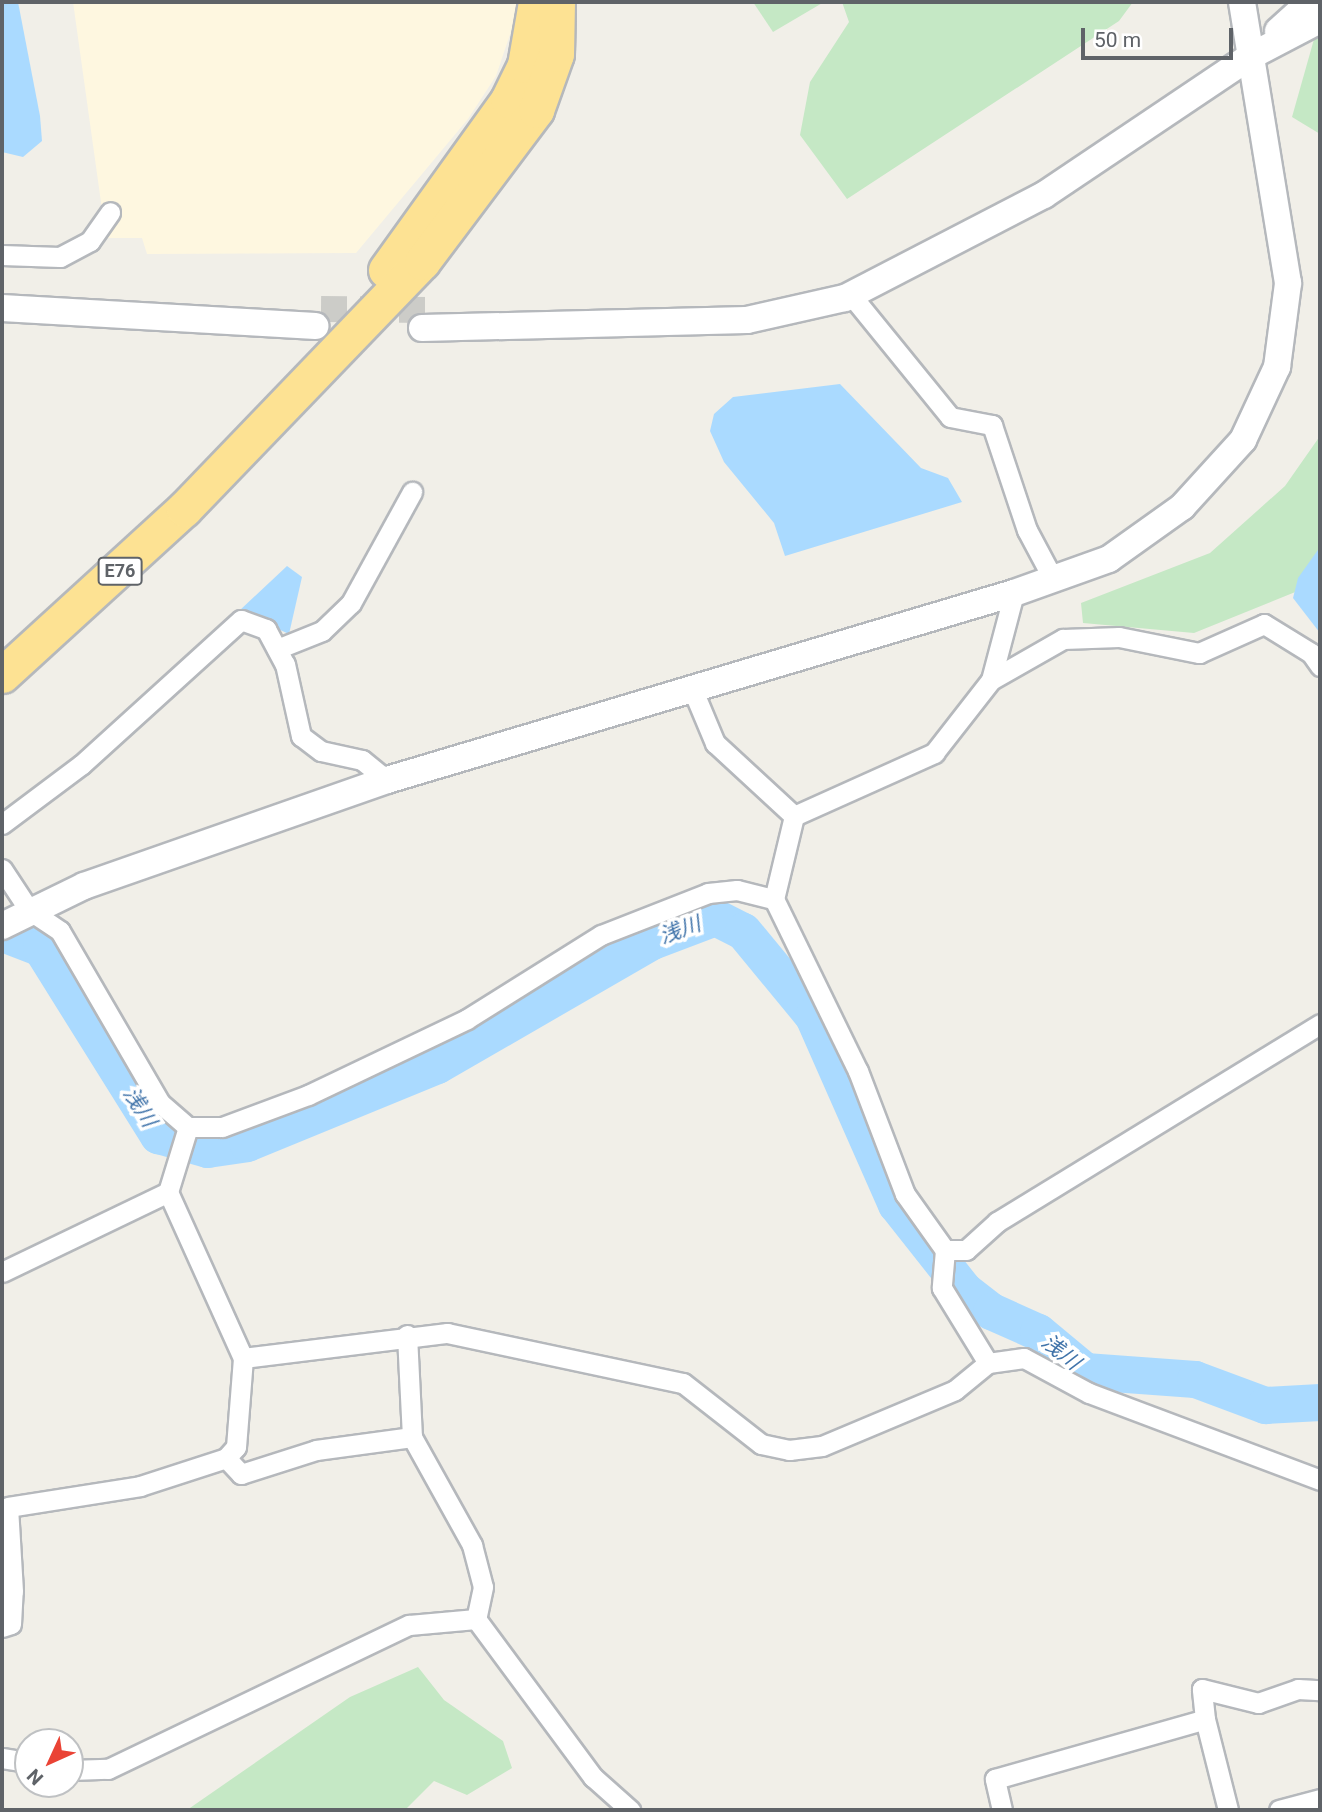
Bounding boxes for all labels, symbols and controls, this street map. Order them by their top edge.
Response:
scale bar [1084,14,1236,58]
text: 50 m [1094,28,1141,52]
road number: E76 [97,556,143,586]
water label: 浅川 [656,911,704,949]
water label: 浅川 [118,1083,162,1131]
water label: 浅川 [1037,1329,1085,1375]
north arrow [14,1728,84,1798]
text: N [22,1764,48,1790]

